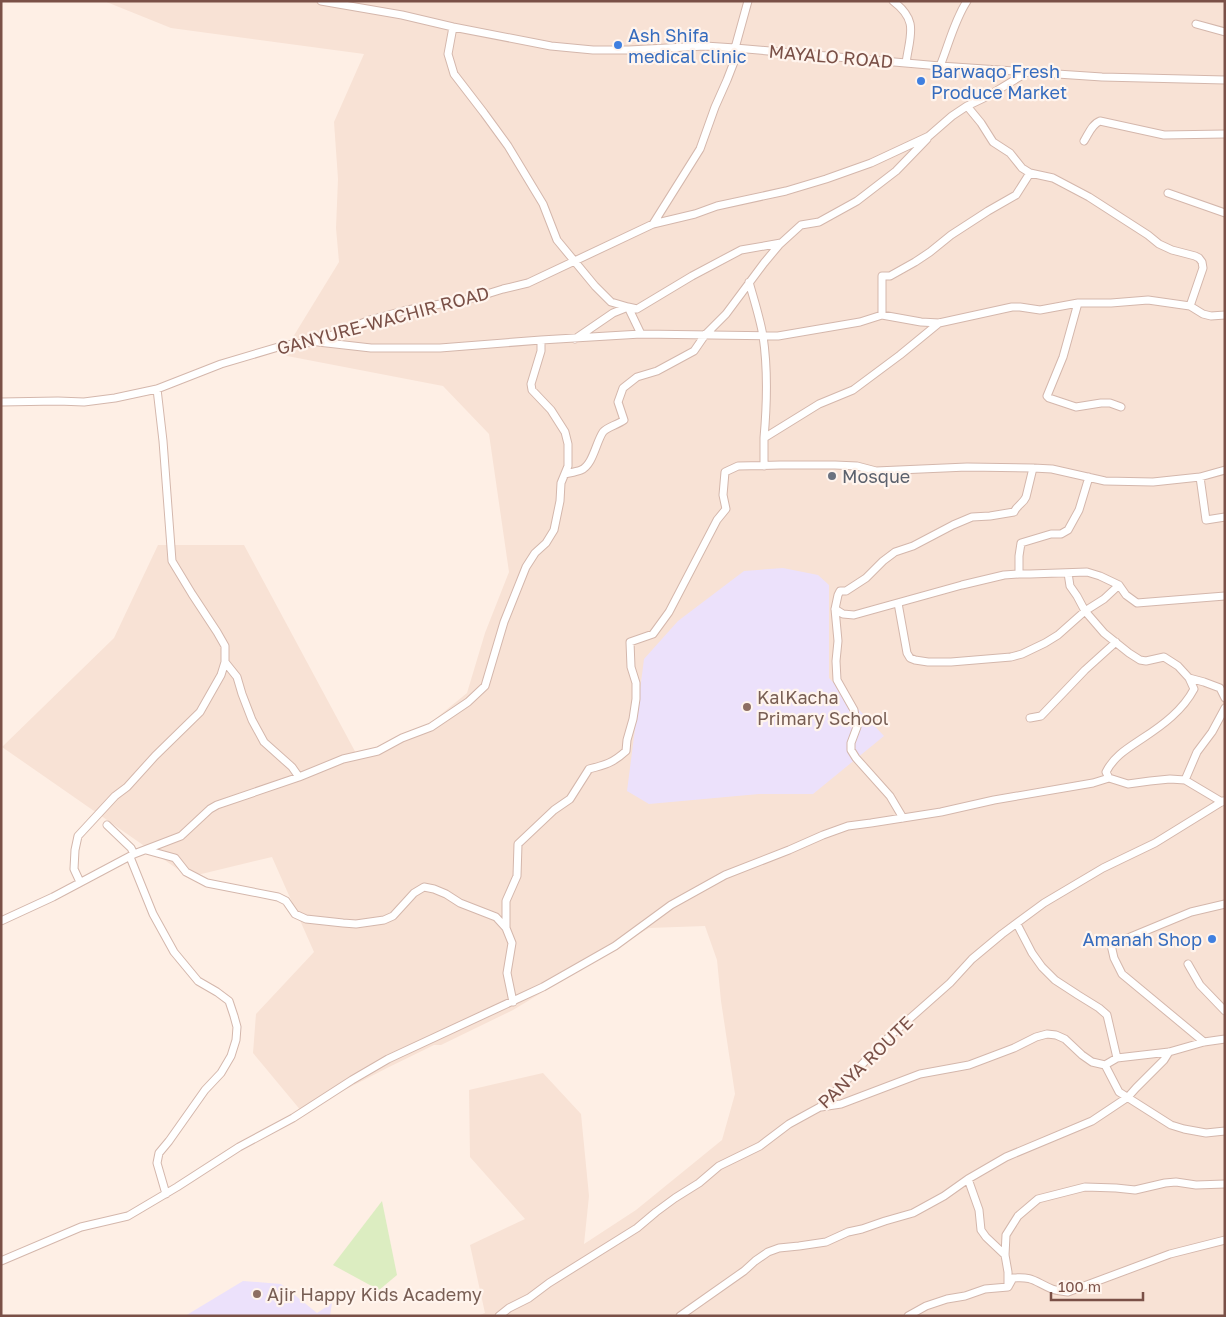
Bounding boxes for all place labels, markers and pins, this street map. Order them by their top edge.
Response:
place label: Ash Shifa medical clinic [628,24,747,67]
marker: Ash Shifa medical clinic [612,39,624,51]
place label: Barwaqo Fresh Produce Market [931,60,1067,103]
marker: Barwaqo Fresh Produce Market [915,75,927,87]
place label: Mosque [842,465,910,487]
marker: Mosque [826,470,838,482]
place label: KalKacha Primary School [757,686,889,729]
marker: KalKacha Primary School [741,701,753,713]
place label: Amanah Shop [1083,928,1202,950]
marker: Amanah Shop [1206,933,1218,945]
place label: Ajir Happy Kids Academy [267,1283,482,1305]
marker: Ajir Happy Kids Academy [251,1288,263,1300]

